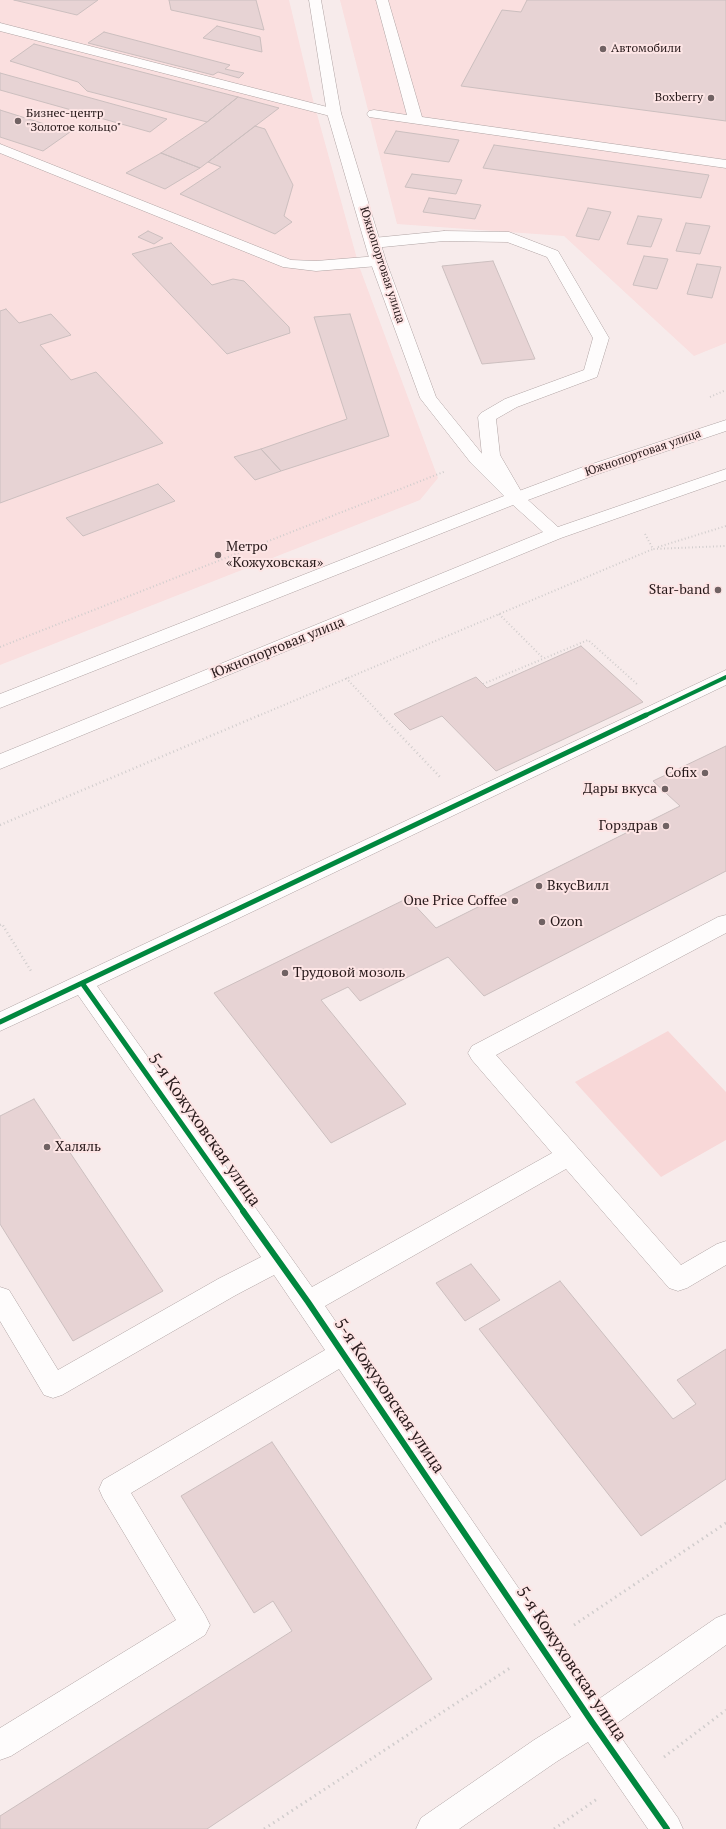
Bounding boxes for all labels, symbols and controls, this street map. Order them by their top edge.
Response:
place label: Автомобили [611,42,681,56]
marker: Автомобили [598,44,608,54]
place label: Boxberry [655,91,703,105]
marker: Boxberry [706,93,716,103]
place label: Бизнес-центр "Золотое кольцо" [26,107,121,135]
marker: Бизнес-центр "Золотое кольцо" [13,116,23,126]
street label: Южнопортовая улица [356,205,408,325]
street label: Южнопортовая улица [583,426,703,480]
place label: Метро «Кожуховская» [226,539,323,572]
marker: Метро «Кожуховская» [213,550,223,560]
place label: Star-band [649,582,710,598]
marker: Star-band [713,585,723,595]
street label: Южнопортовая улица [209,614,347,682]
place label: Cofix [665,765,697,781]
marker: Cofix [700,768,710,778]
place label: Дары вкуса [583,781,657,797]
marker: Дары вкуса [660,784,670,794]
place label: Горздрав [599,818,658,834]
marker: Горздрав [661,821,671,831]
place label: ВкусВилл [547,878,609,894]
marker: ВкусВилл [534,881,544,891]
place label: One Price Coffee [403,893,507,909]
marker: One Price Coffee [510,896,520,906]
place label: Ozon [550,914,583,930]
marker: Ozon [537,917,547,927]
place label: Трудовой мозоль [293,965,405,981]
marker: Трудовой мозоль [280,968,290,978]
street label: 5-я Кожуховская улица [143,1049,265,1211]
place label: Халяль [55,1139,101,1155]
marker: Халяль [42,1142,52,1152]
street label: 5-я Кожуховская улица [330,1315,448,1477]
street label: 5-я Кожуховская улица [512,1583,630,1745]

